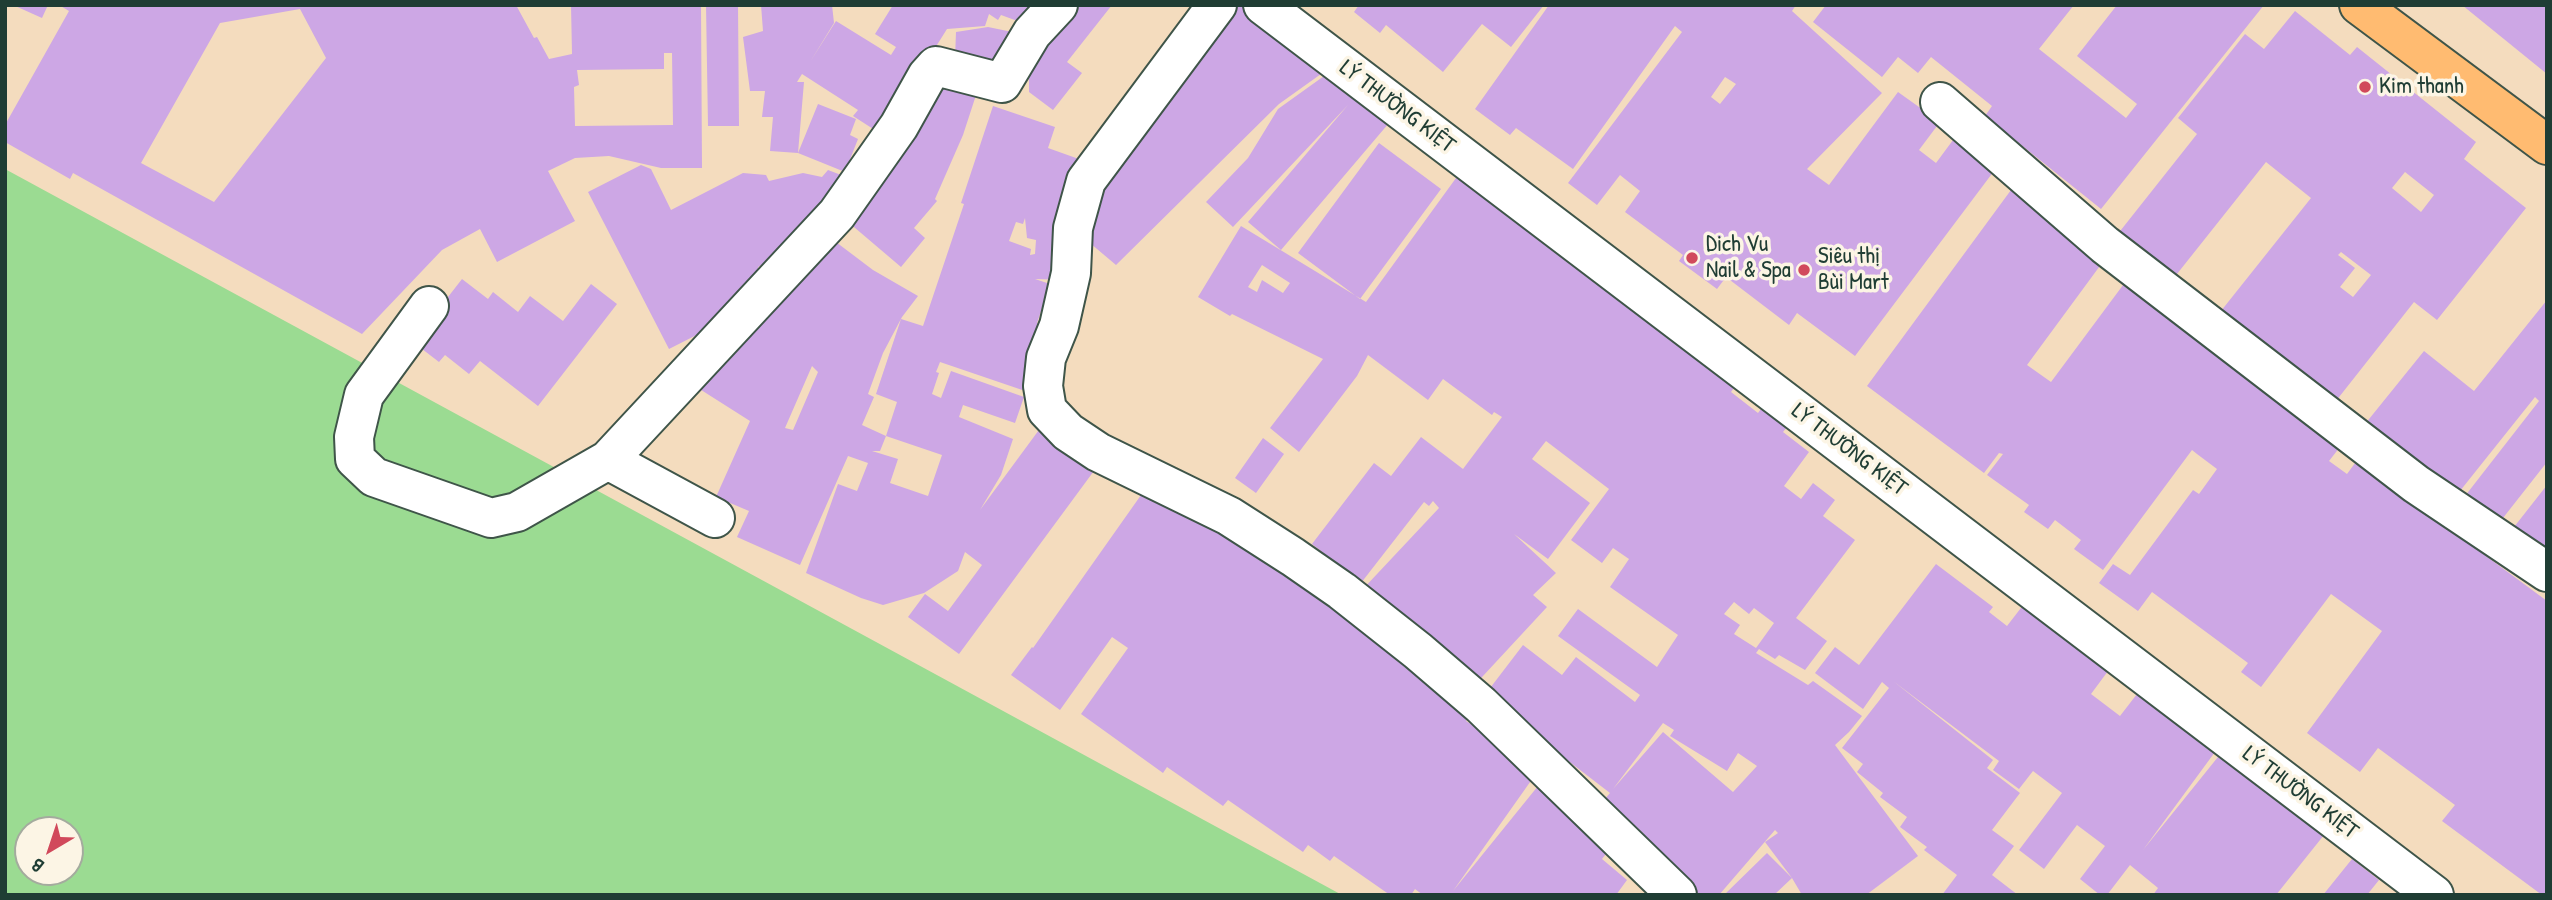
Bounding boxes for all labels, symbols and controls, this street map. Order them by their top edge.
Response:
street label: LÝ THƯỜNG KIỆT [1334,54,1460,160]
place label: Kim thanh [2379,73,2464,101]
marker: Kim thanh [2357,79,2373,95]
place label: Dich Vu Nail & Spa [1706,231,1791,285]
place label: Siêu thị Bùi Mart [1818,243,1889,297]
marker: Dich Vu Nail & Spa [1684,250,1700,266]
marker: Siêu thị Bùi Mart [1796,262,1812,278]
street label: LÝ THƯỜNG KIỆT [1786,397,1912,503]
street label: LÝ THƯỜNG KIỆT [2237,740,2363,846]
north arrow [14,816,84,886]
text: B [25,853,49,879]

